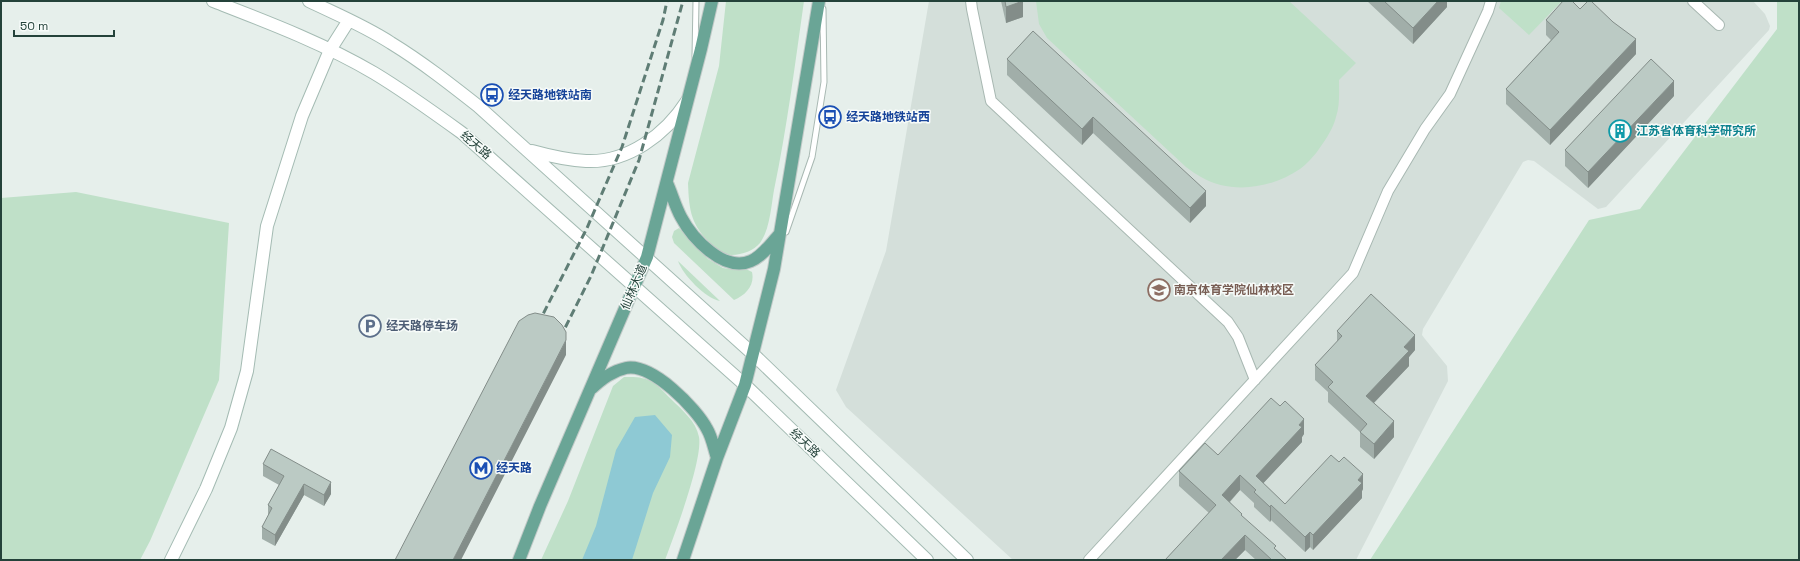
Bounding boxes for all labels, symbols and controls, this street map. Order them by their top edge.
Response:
scale bar [14,12,114,38]
text: 50 m [20,18,48,34]
bus stop icon: 经天路地铁站南 [479,82,505,108]
place label: 经天路地铁站南 [508,87,592,103]
bus stop icon: 经天路地铁站西 [817,104,843,130]
place label: 经天路地铁站西 [846,109,930,125]
building icon: 江苏省体育科学研究所 [1607,118,1633,144]
place label: 江苏省体育科学研究所 [1636,123,1756,139]
street label: 经天路 [457,127,495,163]
street label: 仙林大道 [617,262,651,312]
school or university icon: 南京体育学院仙林校区 [1146,277,1172,303]
place label: 南京体育学院仙林校区 [1174,282,1294,298]
parking icon: 经天路停车场 [357,313,383,339]
place label: 经天路停车场 [386,318,458,334]
street label: 经天路 [786,425,824,461]
metro station icon: 经天路 [468,455,494,481]
place label: 经天路 [496,460,532,476]

